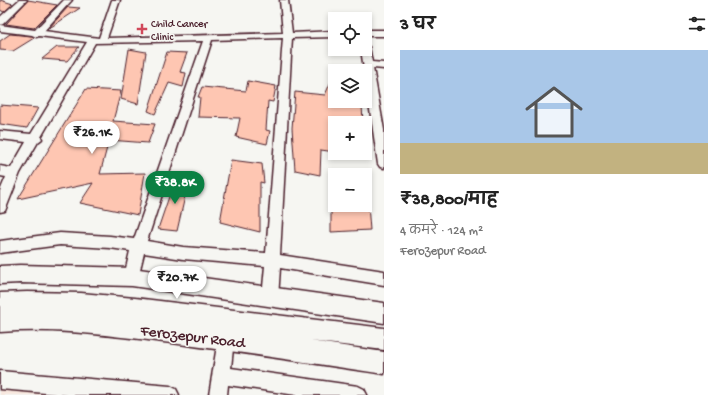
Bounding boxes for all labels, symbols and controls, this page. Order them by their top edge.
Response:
map controls [328,12,372,212]
button: locate [328,12,372,56]
icon: filters [686,13,708,35]
text: 3 घर [400,16,435,36]
place label: Child Cancer Clinic [151,19,208,44]
marker: Child Cancer Clinic [136,23,148,35]
button: layers [328,64,372,108]
icon: home [518,76,590,148]
button: + [328,116,372,160]
pin: ₹26.1K [59,121,125,155]
text: ₹26.1K [73,126,111,141]
button: − [328,168,372,212]
pin: ₹38.8K [142,171,208,205]
text: ₹38.8K [154,176,196,191]
text: ₹38,800/माह [400,191,498,211]
text: 4 कमरे · 124 m² [400,224,483,239]
text: Ferozepur Road [400,244,486,259]
pin: ₹20.7K [144,266,210,300]
text: ₹20.7K [157,271,197,286]
street label: Ferozepur Road [138,322,248,355]

